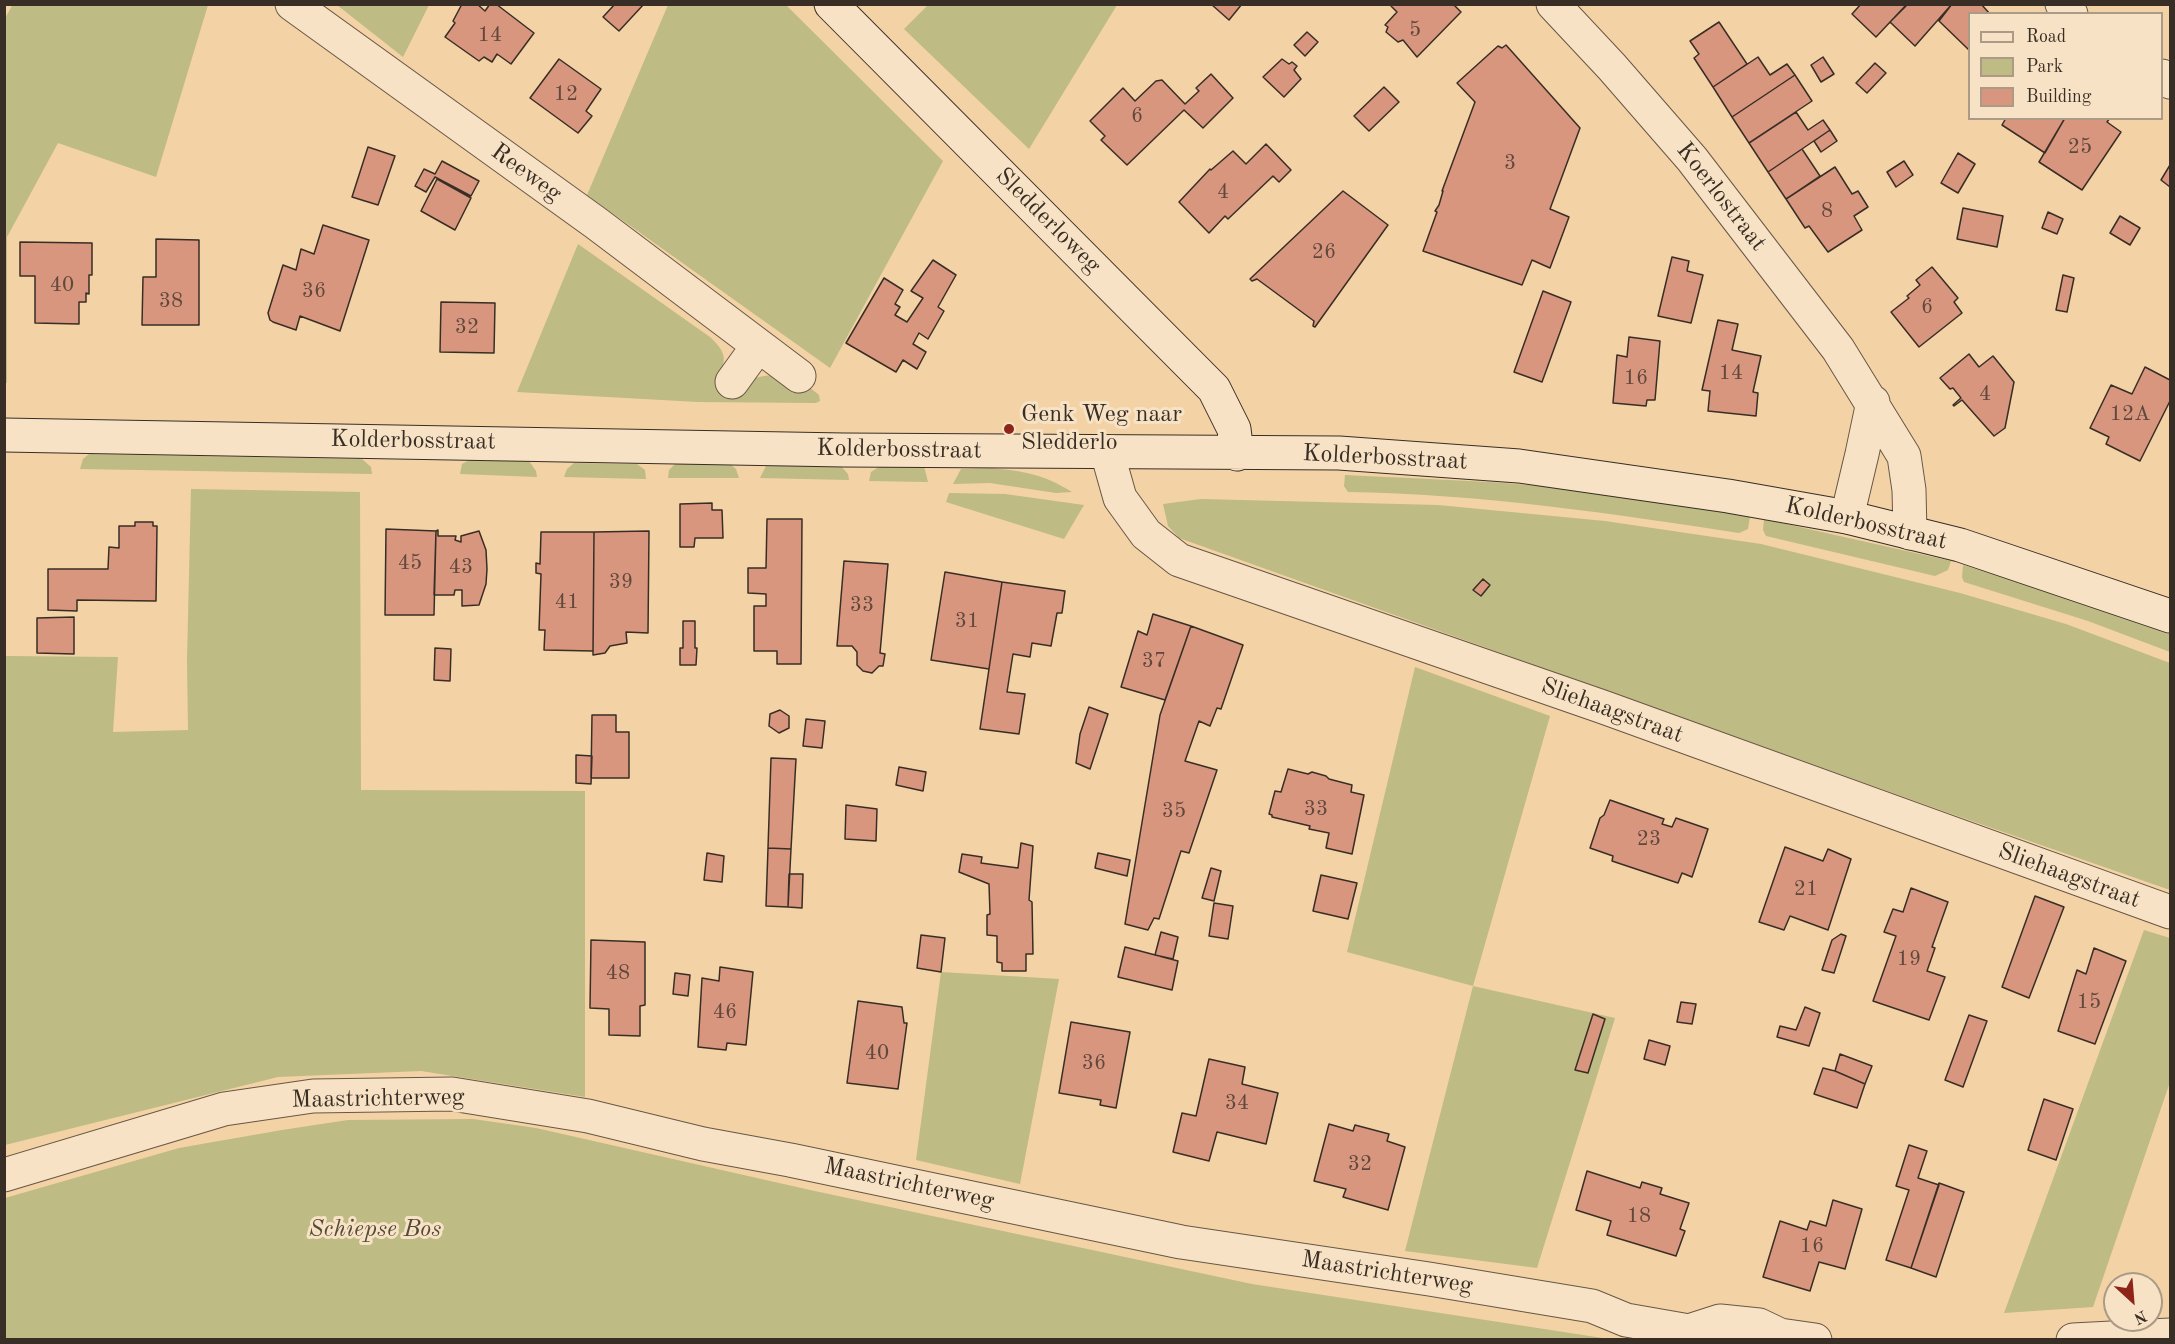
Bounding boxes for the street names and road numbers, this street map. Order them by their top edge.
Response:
street label: Koerlostraat [1670,137,1772,257]
street label: Reeweg [485,138,567,208]
street label: Sledderloweg [989,162,1107,280]
street label: Kolderbosstraat [330,425,496,457]
street label: Kolderbosstraat [816,434,982,466]
street label: Kolderbosstraat [1302,439,1468,477]
street label: Kolderbosstraat [1782,491,1950,557]
street label: Sliehaagstraat [1537,672,1687,750]
street label: Sliehaagstraat [1994,837,2144,915]
street label: Maastrichterweg [291,1083,465,1115]
street label: Maastrichterweg [821,1152,997,1216]
street label: Maastrichterweg [1299,1245,1475,1301]

